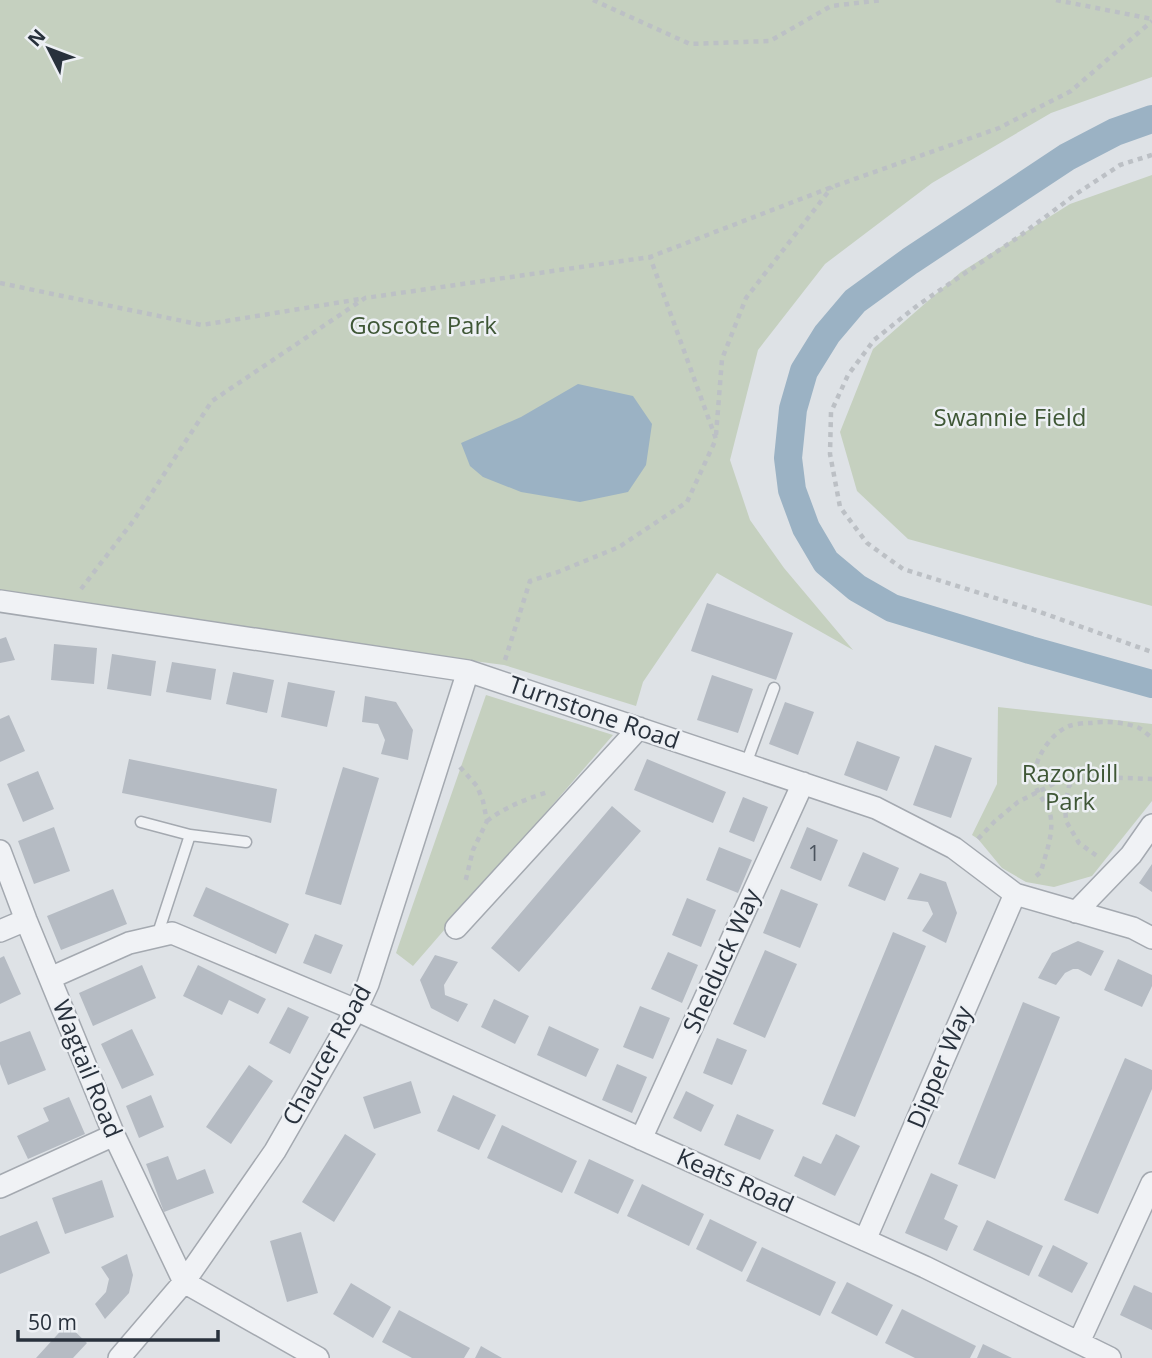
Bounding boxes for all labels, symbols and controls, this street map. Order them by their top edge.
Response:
north arrow [14,14,84,84]
text: N [22,23,51,52]
park label: Goscote Park [349,308,497,341]
park label: Swannie Field [934,400,1086,433]
street label: Turnstone Road [505,667,684,756]
park label: Razorbill Park [1022,756,1118,817]
house number: 1 [808,839,820,867]
street label: Shelduck Way [674,882,768,1038]
street label: Chaucer Road [273,978,378,1131]
street label: Wagtail Road [46,995,131,1142]
street label: Dipper Way [898,999,980,1133]
street label: Keats Road [672,1139,799,1220]
scale bar [18,1298,217,1342]
text: 50 m [28,1308,77,1336]

